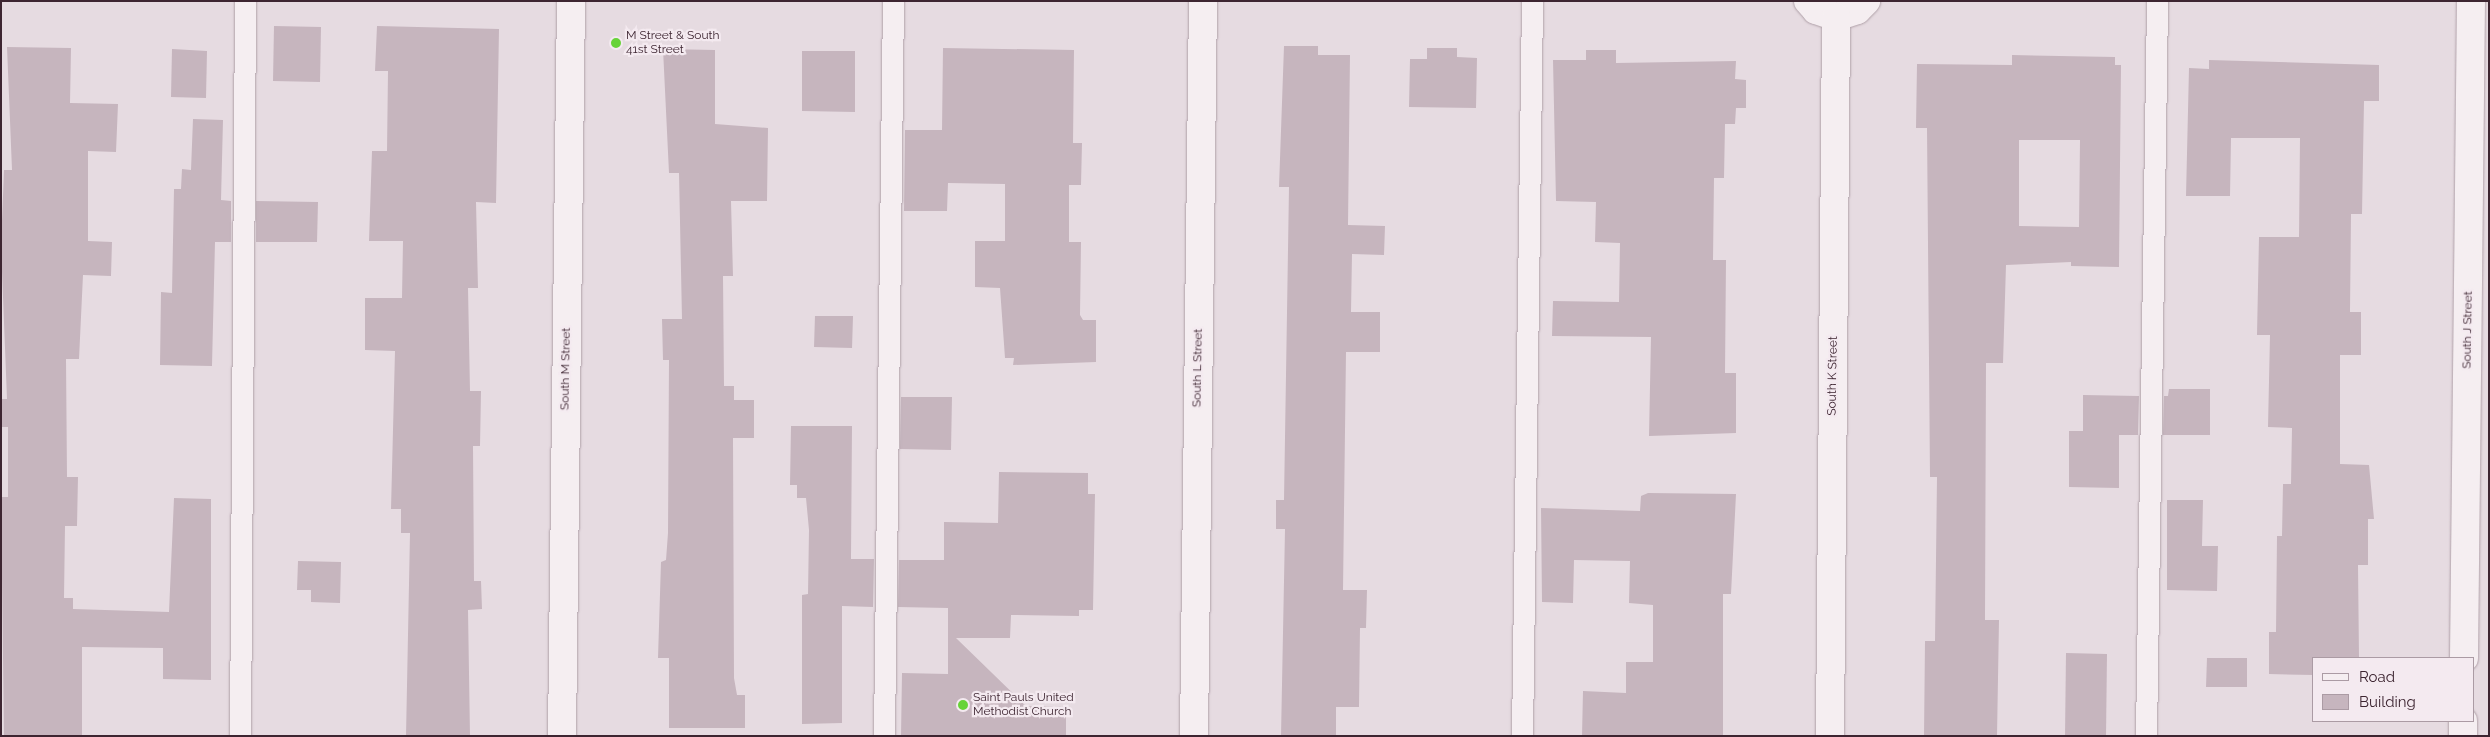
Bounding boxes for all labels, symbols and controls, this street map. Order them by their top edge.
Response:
place label: M Street & South 41st Street [626,29,720,57]
marker: M Street & South 41st Street [610,37,622,49]
street label: South J Street [2460,291,2476,369]
street label: South M Street [558,328,574,410]
street label: South L Street [1190,328,1206,408]
street label: South K Street [1825,336,1841,416]
legend [2312,657,2475,722]
text: Road [2359,668,2395,686]
place label: Saint Pauls United Methodist Church [973,691,1074,719]
text: Building [2359,693,2416,711]
marker: Saint Pauls United Methodist Church [957,699,969,711]

